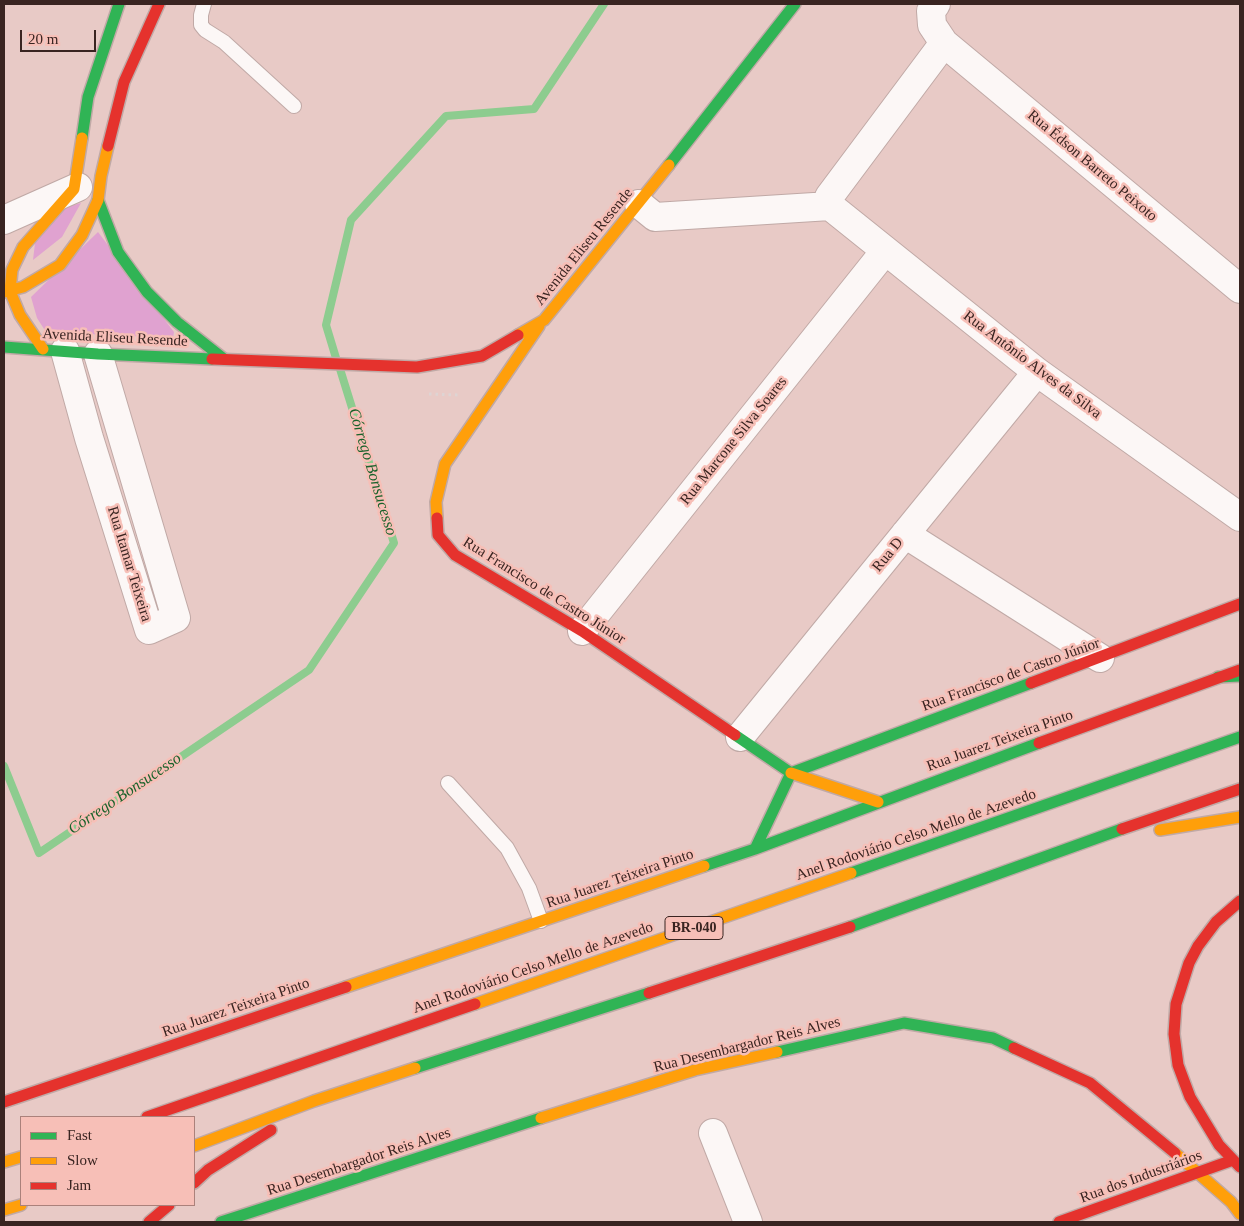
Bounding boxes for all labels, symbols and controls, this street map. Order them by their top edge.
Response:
scale bar [22,20,99,52]
text: 20 m [28,31,58,47]
street label: Rua Édson Barreto Peixoto [1024,106,1160,226]
street label: Avenida Eliseu Resende [531,185,637,309]
street label: Rua Antônio Alves da Silva [959,307,1105,423]
street label: Avenida Eliseu Resende [42,325,188,351]
street label: Rua Marcone Silva Soares [677,373,791,509]
water label: Córrego Bonsucesso [343,406,401,538]
street label: Rua Itamar Teixeira [103,504,155,624]
street label: Rua Francisco de Castro Júnior [459,533,629,649]
street label: Rua D [869,534,907,576]
street label: Rua Francisco de Castro Júnior [919,634,1103,716]
street label: Rua Juarez Teixeira Pinto [924,706,1076,776]
water label: Córrego Bonsucesso [65,749,185,839]
street label: Anel Rodoviário Celso Mello de Azevedo [794,785,1038,885]
street label: Rua Juarez Teixeira Pinto [544,845,696,913]
road number: BR-040 [665,916,723,940]
street label: Anel Rodoviário Celso Mello de Azevedo [411,918,655,1018]
street label: Rua Juarez Teixeira Pinto [160,974,312,1042]
street label: Rua Desembargador Reis Alves [652,1013,842,1077]
legend [20,1116,195,1206]
street label: Rua Desembargador Reis Alves [265,1124,453,1200]
text: Fast [67,1127,92,1143]
street label: Rua dos Industriários [1078,1147,1204,1207]
text: Slow [67,1152,98,1168]
text: Jam [67,1177,91,1193]

